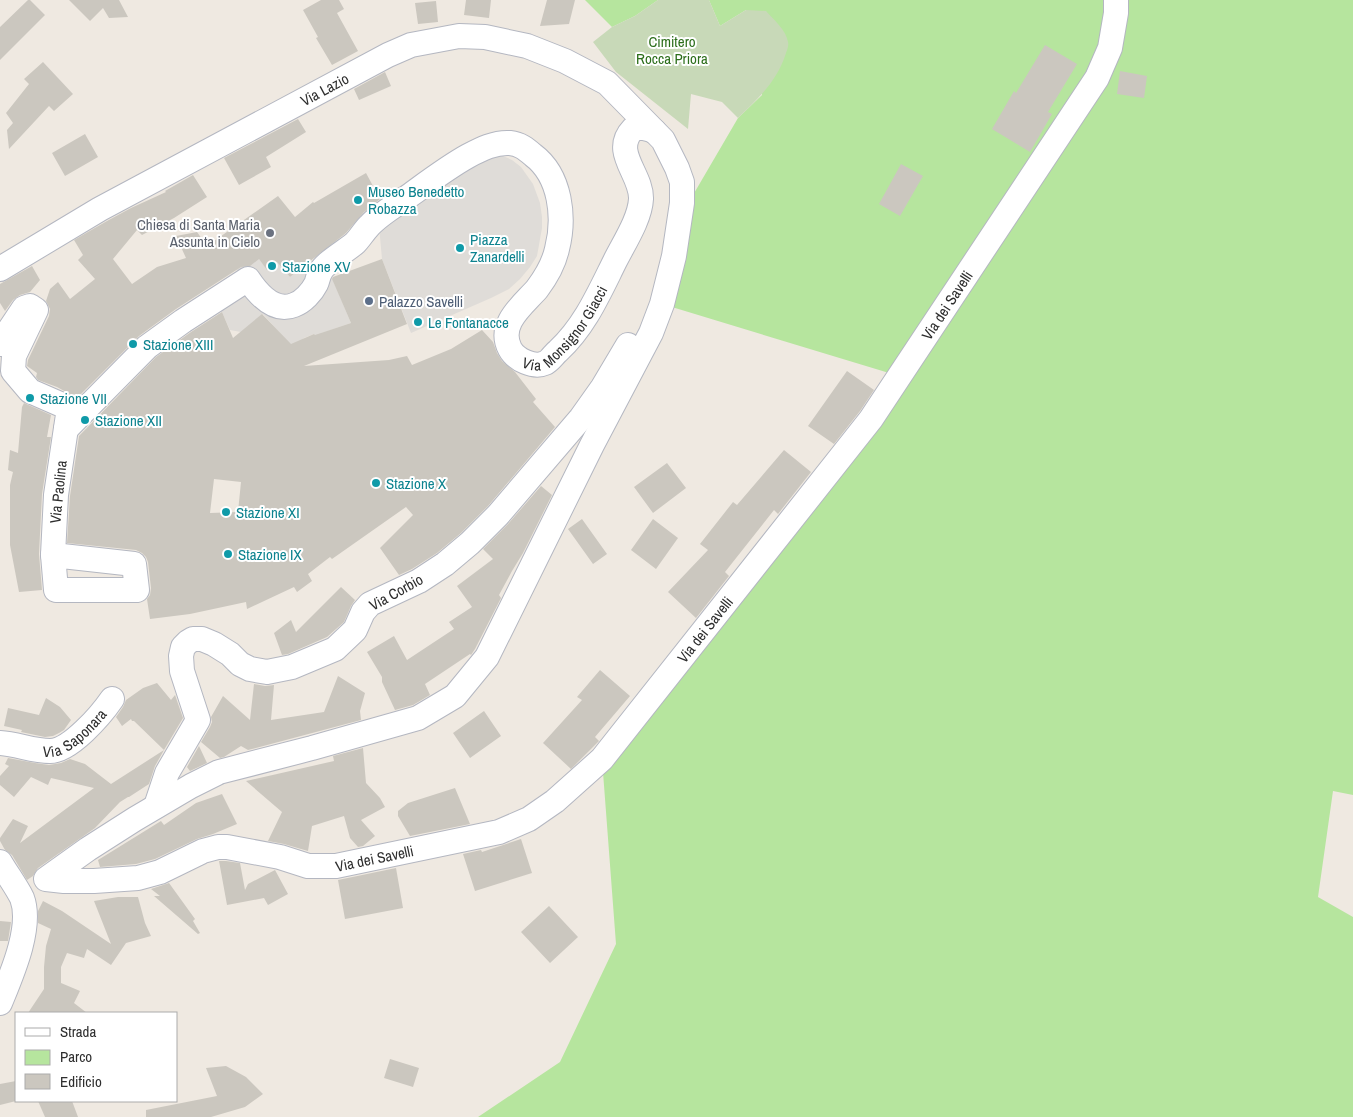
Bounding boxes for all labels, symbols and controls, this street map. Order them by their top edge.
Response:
park label: Cimitero Rocca Priora [636,31,708,69]
street label: Via Lazio [297,68,352,111]
place label: Museo Benedetto Robazza [368,181,465,219]
marker: Museo Benedetto Robazza [352,194,364,206]
place label: Chiesa di Santa Maria Assunta in Cielo [137,214,260,252]
marker: Chiesa di Santa Maria Assunta in Cielo [264,227,276,239]
place label: Piazza Zanardelli [470,229,525,267]
marker: Piazza Zanardelli [454,242,466,254]
place label: Stazione XV [282,256,351,277]
marker: Stazione XV [266,260,278,272]
street label: Via dei Savelli [916,266,977,344]
street label: Via Monsignor Giacci [520,282,612,375]
place label: Palazzo Savelli [379,291,463,312]
marker: Palazzo Savelli [363,295,375,307]
place label: Le Fontanacce [428,312,509,333]
marker: Le Fontanacce [412,316,424,328]
place label: Stazione XIII [143,334,213,355]
marker: Stazione XIII [127,338,139,350]
place label: Stazione VII [40,388,107,409]
marker: Stazione VII [24,392,36,404]
place label: Stazione XII [95,410,162,431]
marker: Stazione XII [79,414,91,426]
street label: Via Paolina [44,459,72,525]
place label: Stazione X [386,473,447,494]
marker: Stazione X [370,477,382,489]
place label: Stazione XI [236,502,300,523]
marker: Stazione XI [220,506,232,518]
place label: Stazione IX [238,544,302,565]
marker: Stazione IX [222,548,234,560]
street label: Via Corbio [365,569,427,615]
street label: Via dei Savelli [672,592,737,667]
street label: Via Saponara [42,704,111,762]
street label: Via dei Savelli [333,840,415,876]
legend [15,1012,178,1102]
text: Strada [60,1021,96,1042]
text: Parco [60,1046,92,1067]
text: Edificio [60,1071,102,1092]

